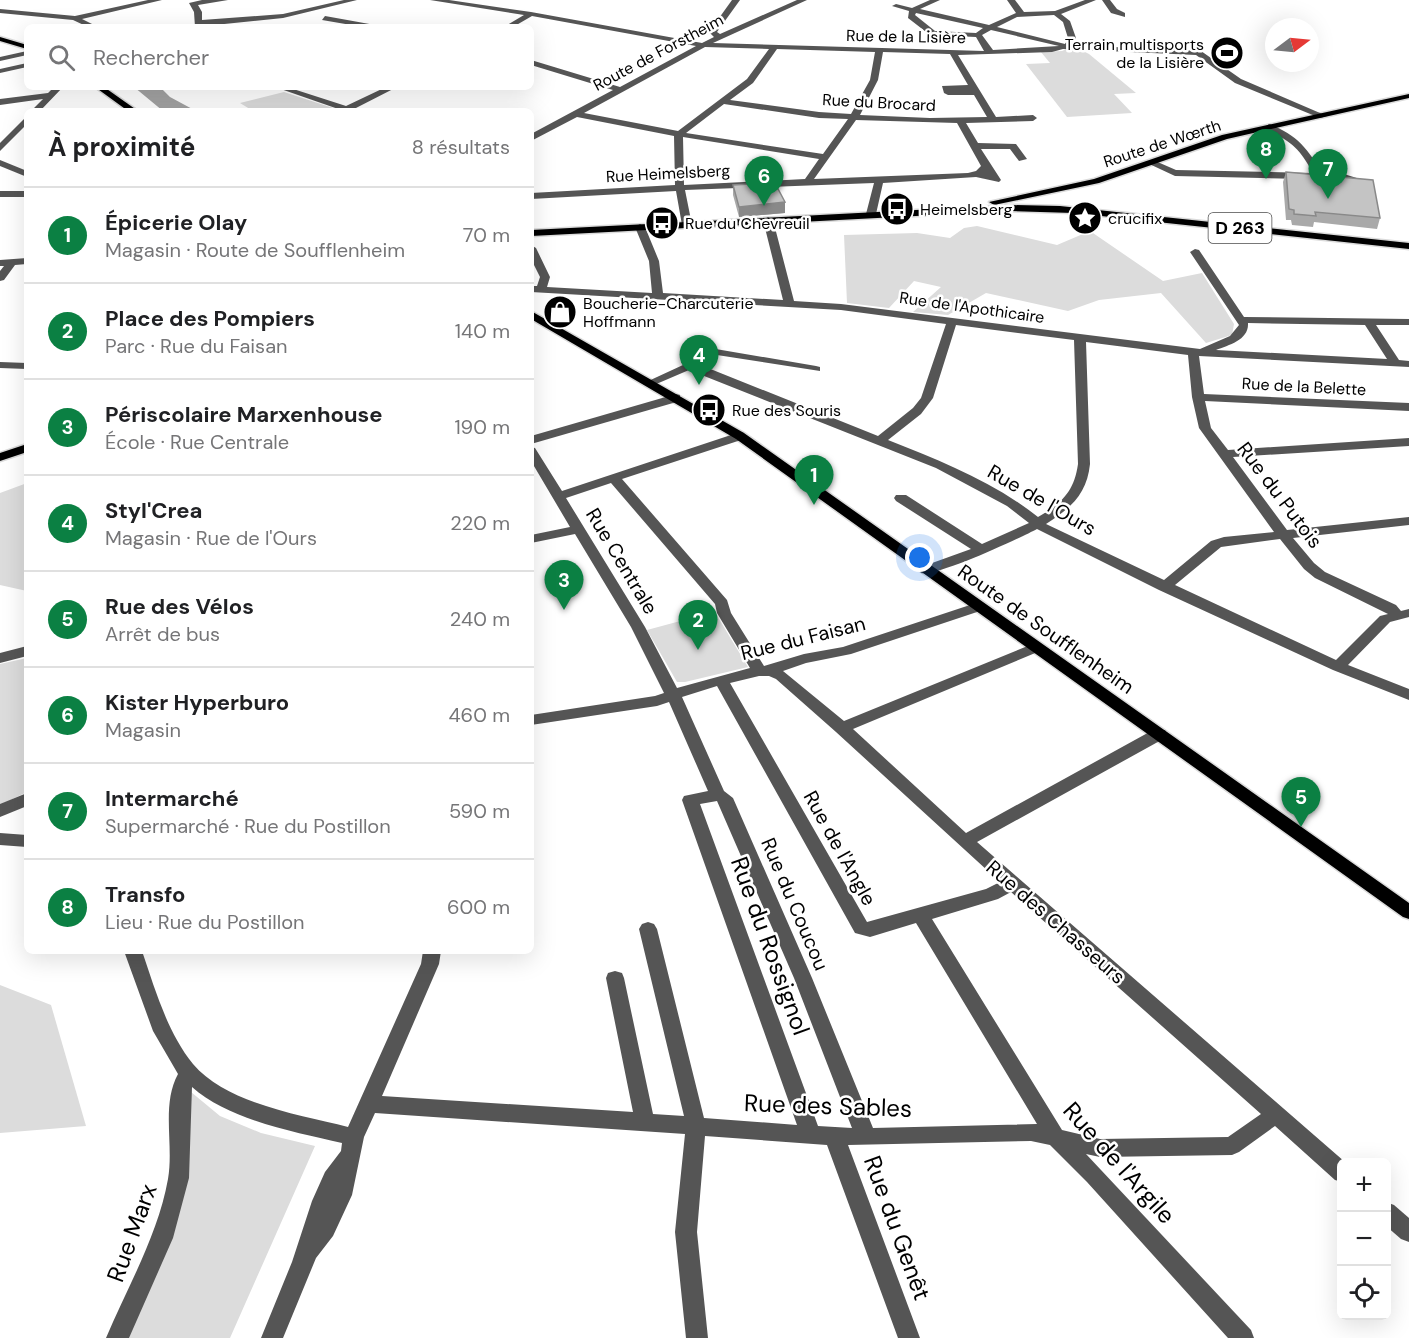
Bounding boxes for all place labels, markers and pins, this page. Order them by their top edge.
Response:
place label: Terrain multisports de la Lisière [1065,34,1204,73]
sports icon: Terrain multisports de la Lisière [1209,35,1245,71]
pin: 8 [1246,130,1286,179]
pin: 7 [1308,150,1348,199]
pin: 6 [744,156,783,206]
bus stop icon: Heimelsberg [879,191,915,227]
place label: Heimelsberg [920,199,1013,220]
place icon: crucifix [1067,200,1103,236]
bus stop icon: Rue du Chevreuil [644,205,680,241]
place label: crucifix [1108,208,1162,229]
place label: Rue du Chevreuil [685,213,810,234]
place label: Boucherie-Charcuterie Hoffmann [583,293,754,332]
shop icon: Boucherie-Charcuterie Hoffmann [542,294,578,330]
pin: 4 [680,336,718,385]
bus stop icon: Rue des Souris [691,392,727,428]
place label: Rue des Souris [732,400,841,421]
pin: 1 [794,456,834,505]
pin: 3 [544,560,584,610]
pin: 2 [678,600,718,650]
pin: 5 [1282,778,1320,827]

